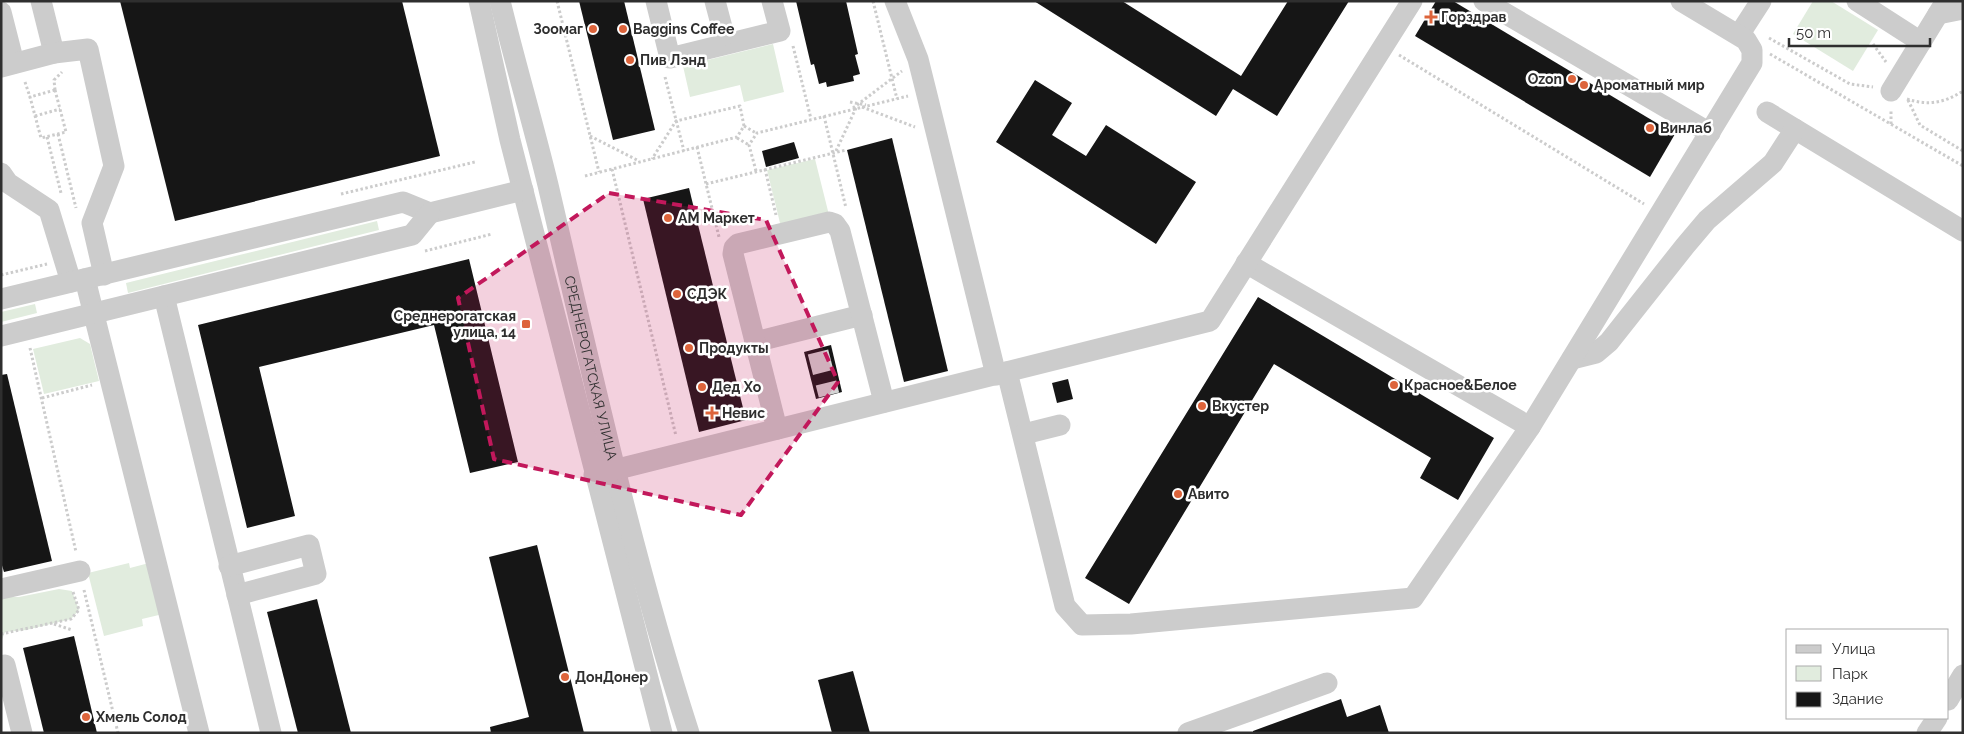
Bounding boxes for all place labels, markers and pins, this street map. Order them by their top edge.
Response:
place label: Горздрав [1441,9,1507,25]
marker: Горздрав [1425,11,1437,23]
place label: Зоомаг [533,21,583,37]
place label: Baggins Coffee [633,21,735,37]
marker: Зоомаг [587,23,599,35]
marker: Baggins Coffee [617,23,629,35]
place label: Пив Лэнд [640,52,706,68]
marker: Пив Лэнд [624,54,636,66]
place label: Ozon [1528,71,1562,87]
marker: Ozon [1566,73,1578,85]
place label: Ароматный мир [1594,77,1705,93]
marker: Ароматный мир [1578,79,1590,91]
place label: Винлаб [1660,120,1712,136]
marker: Винлаб [1644,122,1656,134]
place label: АМ Маркет [678,210,755,226]
marker: АМ Маркет [662,212,674,224]
place label: СДЭК [687,286,728,302]
marker: СДЭК [671,288,683,300]
place label: Среднерогатская улица, 14 [394,308,516,340]
marker: Среднерогатская улица, 14 [520,318,532,330]
place label: Продукты [699,340,769,356]
marker: Продукты [683,342,695,354]
place label: Красное&Белое [1404,377,1517,393]
place label: Дед Хо [712,379,762,395]
marker: Красное&Белое [1388,379,1400,391]
marker: Дед Хо [696,381,708,393]
place label: Вкустер [1212,398,1269,414]
marker: Вкустер [1196,400,1208,412]
place label: Невис [722,405,765,421]
marker: Невис [706,407,718,419]
place label: Авито [1188,486,1230,502]
marker: Авито [1172,488,1184,500]
place label: ДонДонер [575,669,648,685]
marker: ДонДонер [559,671,571,683]
place label: Хмель Солод [95,709,187,725]
marker: Хмель Солод [80,711,92,723]

